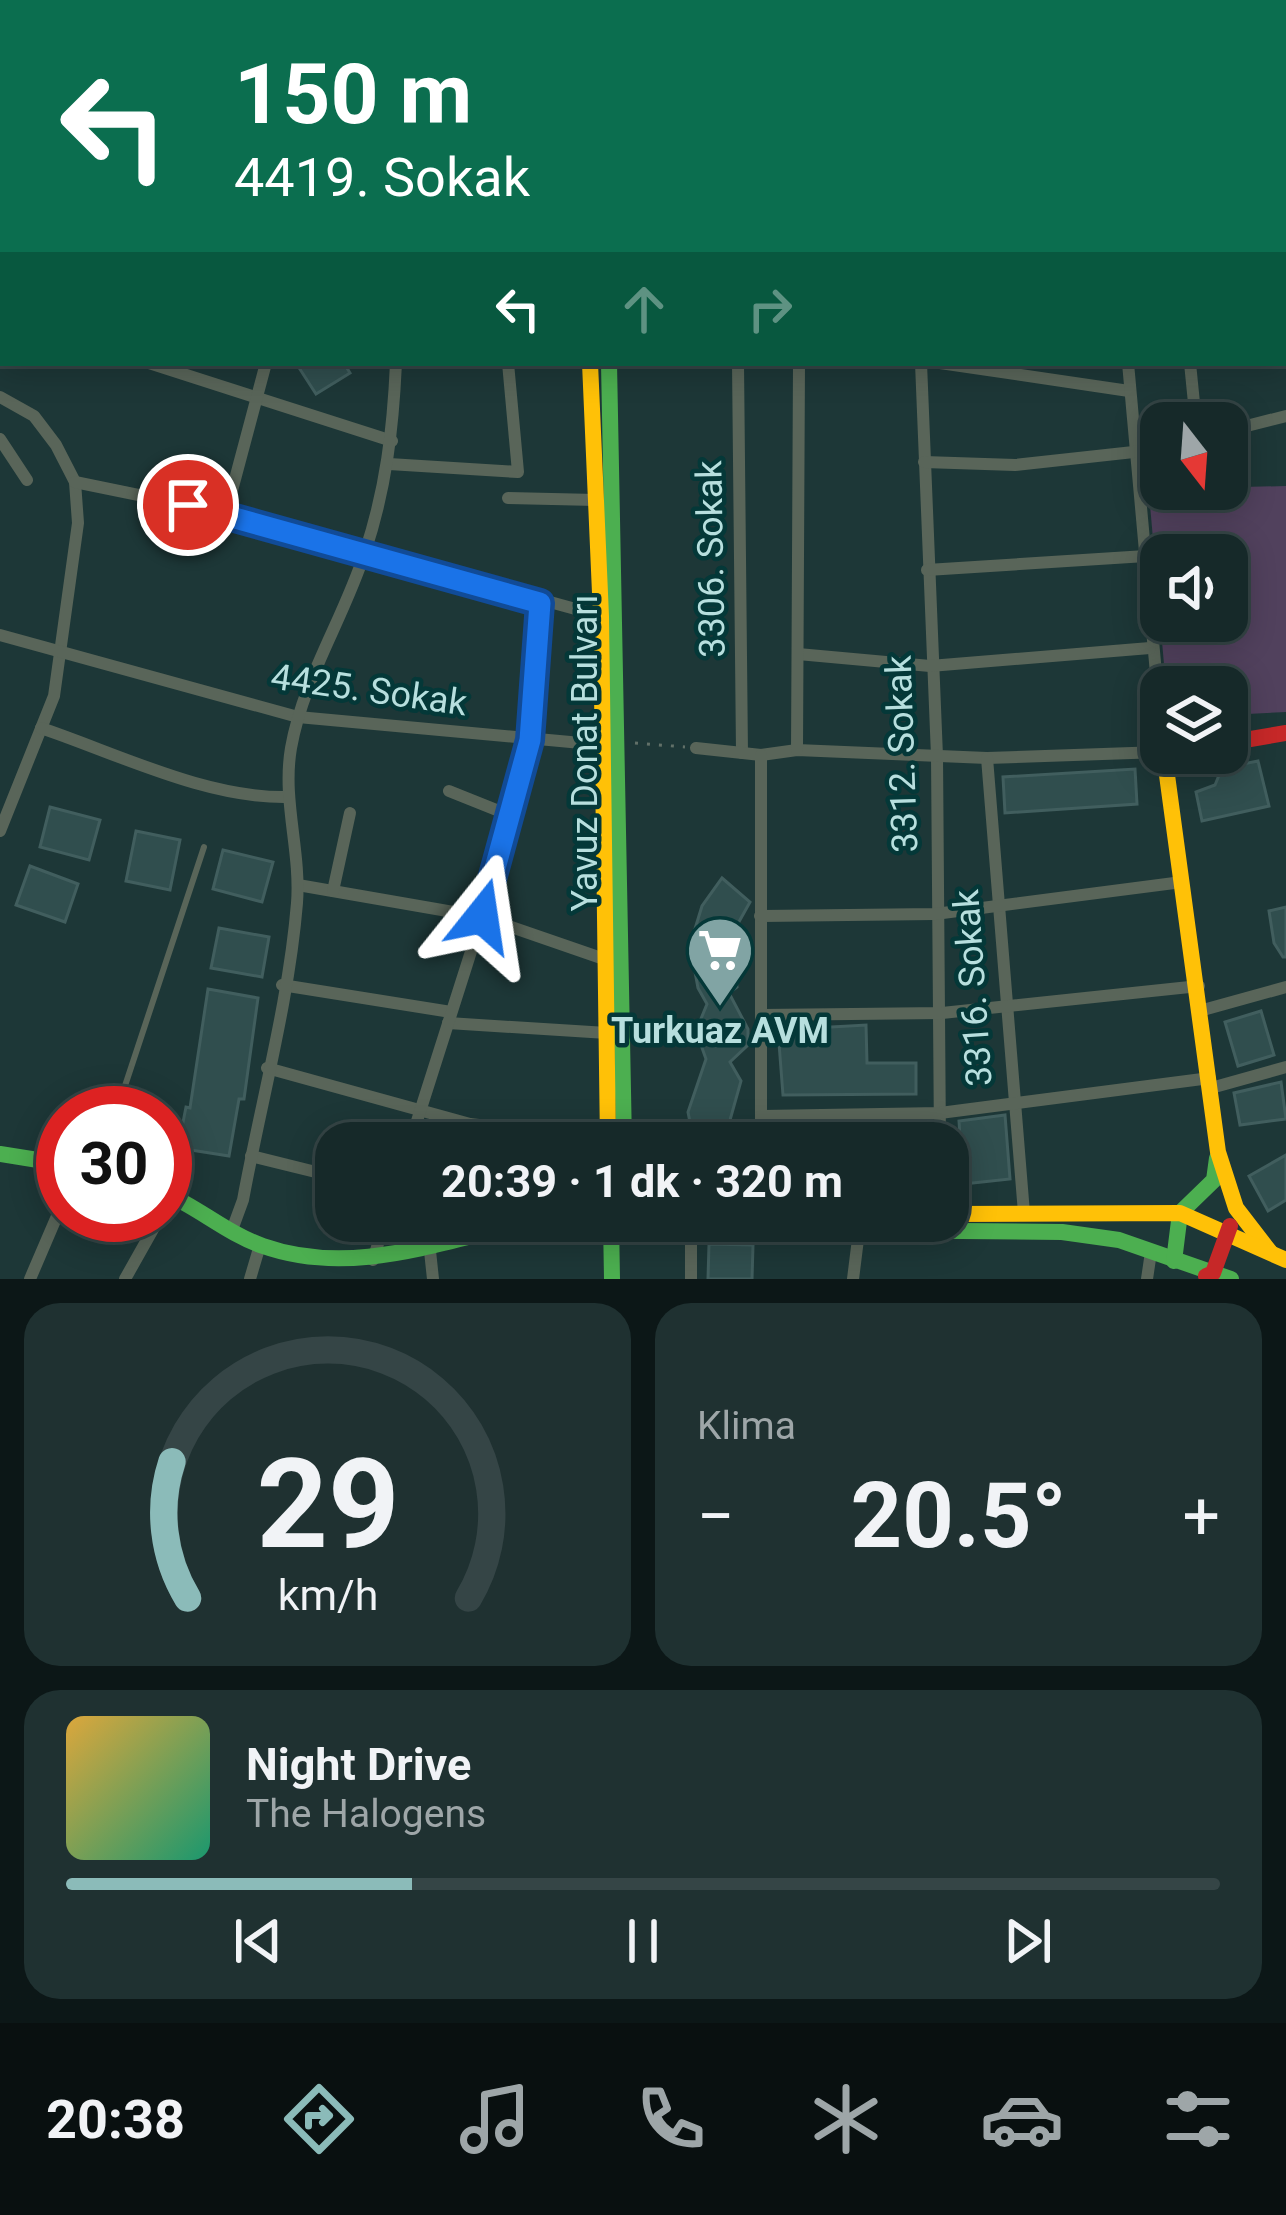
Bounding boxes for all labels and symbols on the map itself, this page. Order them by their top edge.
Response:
north arrow [1140,402,1248,510]
pin [137,454,239,556]
street label: 3306. Sokak [688,459,734,658]
street label: Yavuz Donat Bulvarı [564,595,606,911]
street label: 3312. Sokak [878,654,926,853]
street label: 4425. Sokak [268,655,470,725]
position arrow [419,853,545,979]
street label: 3316. Sokak [945,887,1001,1088]
supermarket icon: Turkuaz AVM [685,915,755,1009]
place label: Turkuaz AVM [611,1010,829,1052]
speed limit sign: 30 [36,1086,192,1242]

